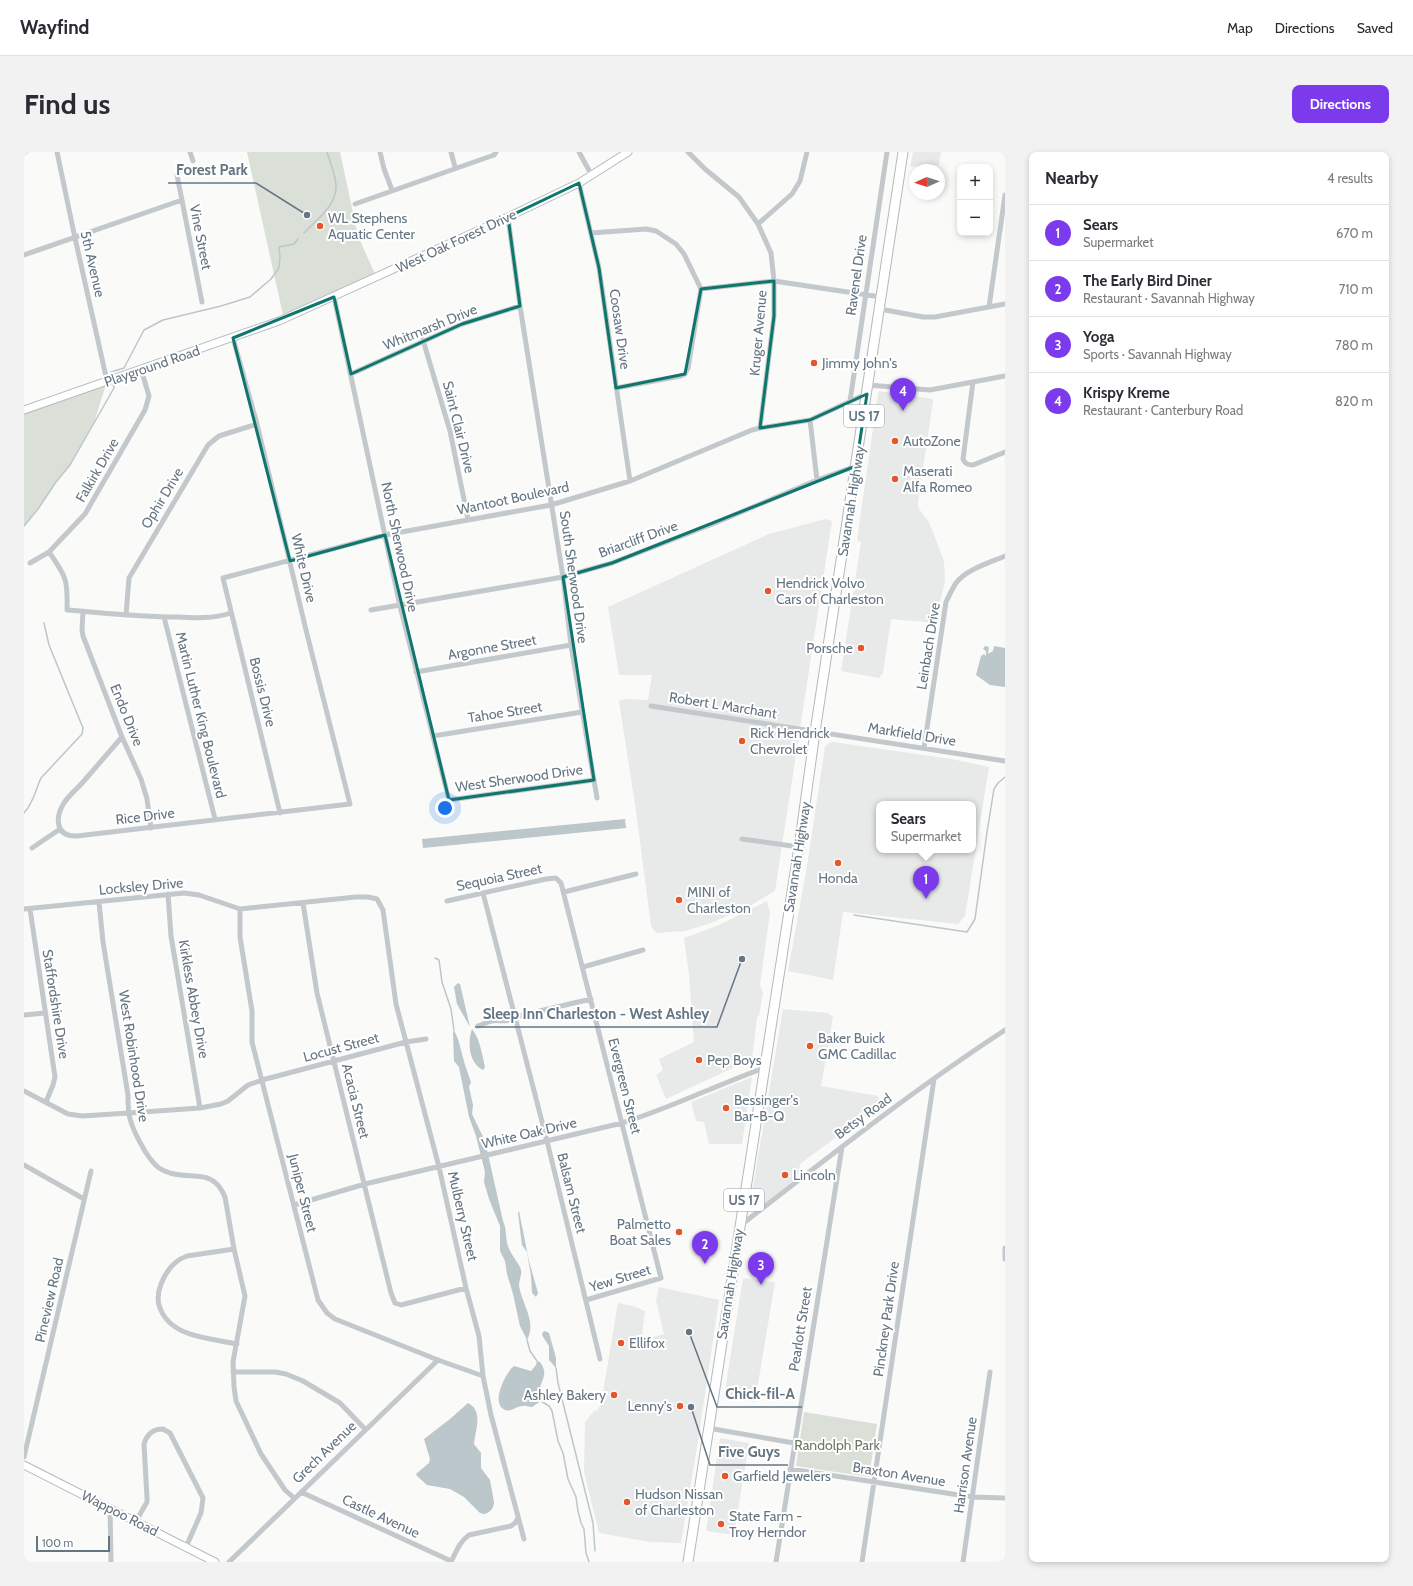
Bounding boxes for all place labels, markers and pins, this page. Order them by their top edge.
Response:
callout: Forest Park [168,156,256,183]
place label: WL Stephens Aquatic Center [328,209,416,243]
marker: WL Stephens Aquatic Center [315,221,325,231]
place label: Jimmy John's [821,354,897,372]
marker: Jimmy John's [809,358,819,368]
pin: 4 [890,378,916,411]
place label: AutoZone [903,432,961,450]
marker: AutoZone [890,436,900,446]
place label: Maserati Alfa Romeo [903,462,973,496]
marker: Maserati Alfa Romeo [890,474,900,484]
place label: Hendrick Volvo Cars of Charleston [776,574,884,608]
marker: Hendrick Volvo Cars of Charleston [763,586,773,596]
place label: Porsche [806,639,853,657]
marker: Porsche [856,643,866,653]
place label: Rick Hendrick Chevrolet [750,724,830,758]
marker: Rick Hendrick Chevrolet [737,736,747,746]
marker: Honda [833,858,843,868]
pin: 1 [913,866,939,899]
place label: Honda [818,869,858,887]
place label: MINI of Charleston [687,883,751,917]
marker: MINI of Charleston [674,895,684,905]
callout: Sleep Inn Charleston - West Ashley [475,1000,717,1027]
place label: Baker Buick GMC Cadillac [818,1029,896,1063]
marker: Baker Buick GMC Cadillac [805,1041,815,1051]
place label: Pep Boys [707,1051,762,1069]
marker: Pep Boys [694,1055,704,1065]
place label: Bessinger's Bar-B-Q [734,1091,799,1125]
marker: Bessinger's Bar-B-Q [721,1103,731,1113]
place label: Lincoln [793,1166,836,1184]
marker: Lincoln [780,1170,790,1180]
place label: Palmetto Boat Sales [609,1215,671,1249]
marker: Palmetto Boat Sales [674,1227,684,1237]
pin: 2 [692,1231,718,1264]
pin: 3 [748,1252,774,1285]
place label: Ellifox [629,1334,665,1352]
marker: Ellifox [616,1338,626,1348]
callout: Chick-fil-A [717,1380,802,1407]
place label: Ashley Bakery [524,1386,606,1404]
marker: Ashley Bakery [609,1390,619,1400]
place label: Lenny's [627,1397,672,1415]
marker: Lenny's [675,1401,685,1411]
callout: Five Guys [710,1438,788,1465]
place label: Garfield Jewelers [733,1467,831,1485]
marker: Garfield Jewelers [720,1471,730,1481]
place label: Hudson Nissan of Charleston [635,1485,723,1519]
marker: Hudson Nissan of Charleston [622,1497,632,1507]
place label: State Farm - Troy Herndor [729,1507,807,1541]
marker: State Farm - Troy Herndor [716,1519,726,1529]

